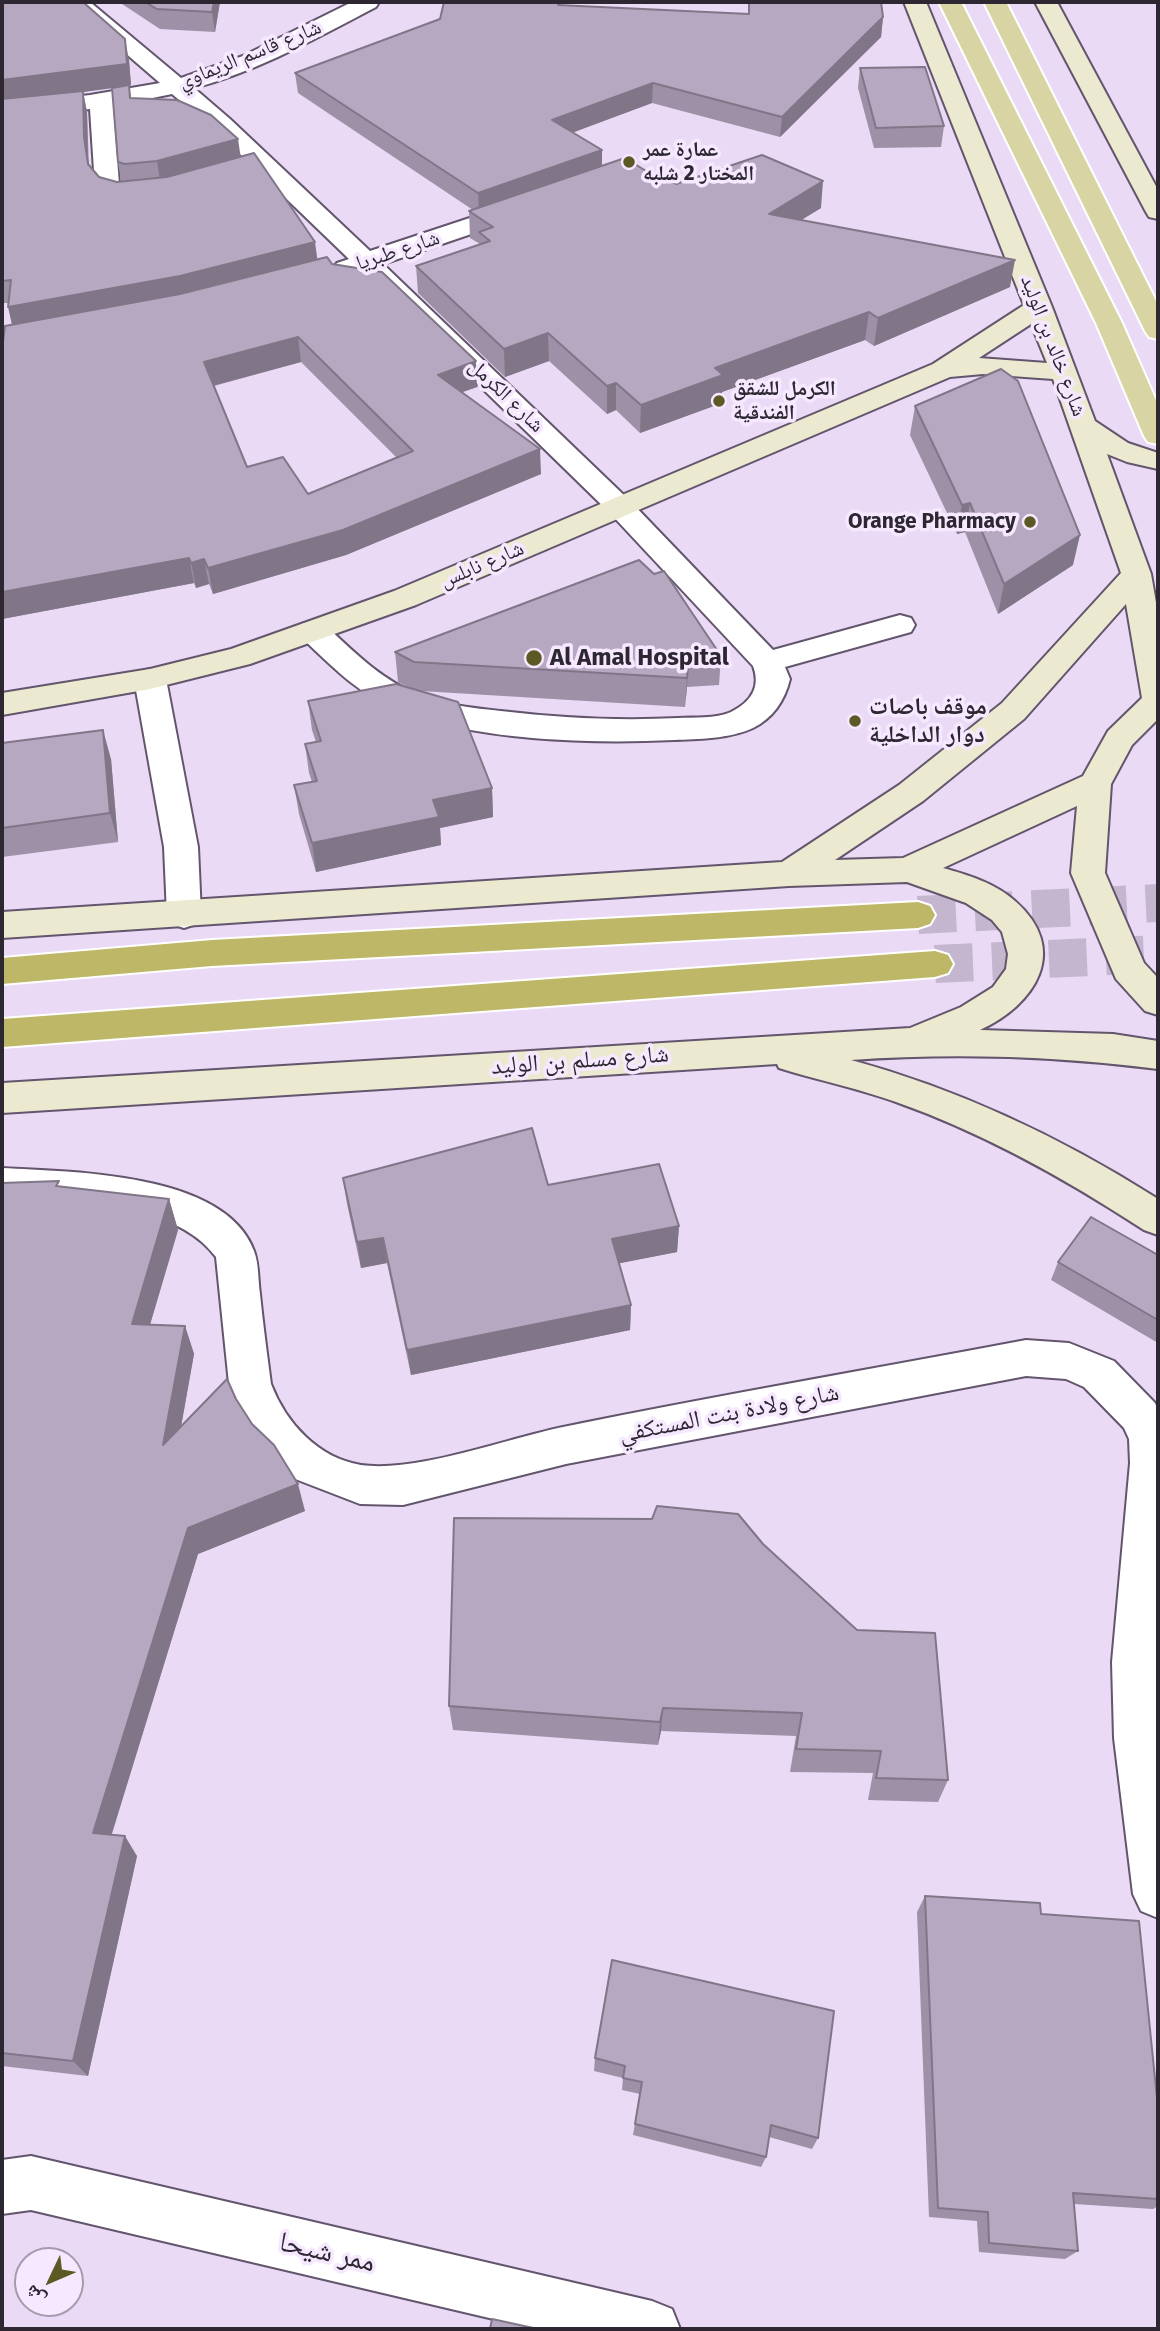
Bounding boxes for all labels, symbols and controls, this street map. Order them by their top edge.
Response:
street label: شارع قاسم الريماوي [175,15,325,95]
place label: عمارة عمر المختار 2 شلبه [643,137,754,187]
marker: عمارة عمر المختار 2 شلبه [621,154,637,170]
street label: شارع طبريا [353,226,443,276]
street label: شارع خالد بن الوليد [1015,272,1091,420]
street label: شارع الكرمل [463,354,549,438]
place label: الكرمل للشقق الفندقية [733,376,836,426]
marker: الكرمل للشقق الفندقية [711,393,727,409]
place label: Orange Pharmacy [848,509,1016,535]
marker: Orange Pharmacy [1022,514,1038,530]
street label: شارع نابلس [436,536,528,594]
place label: Al Amal Hospital [550,644,729,672]
marker: Al Amal Hospital [524,648,544,668]
place label: موقف باصات دوار الداخلية [869,693,987,749]
marker: موقف باصات دوار الداخلية [847,713,863,729]
street label: شارع مسلم بن الوليد [490,1040,670,1082]
street label: شارع ولادة بنت المستكفي [617,1379,841,1449]
street label: ممر شيحا [276,2226,378,2280]
north arrow [14,2247,84,2317]
text: ش [20,2280,50,2311]

